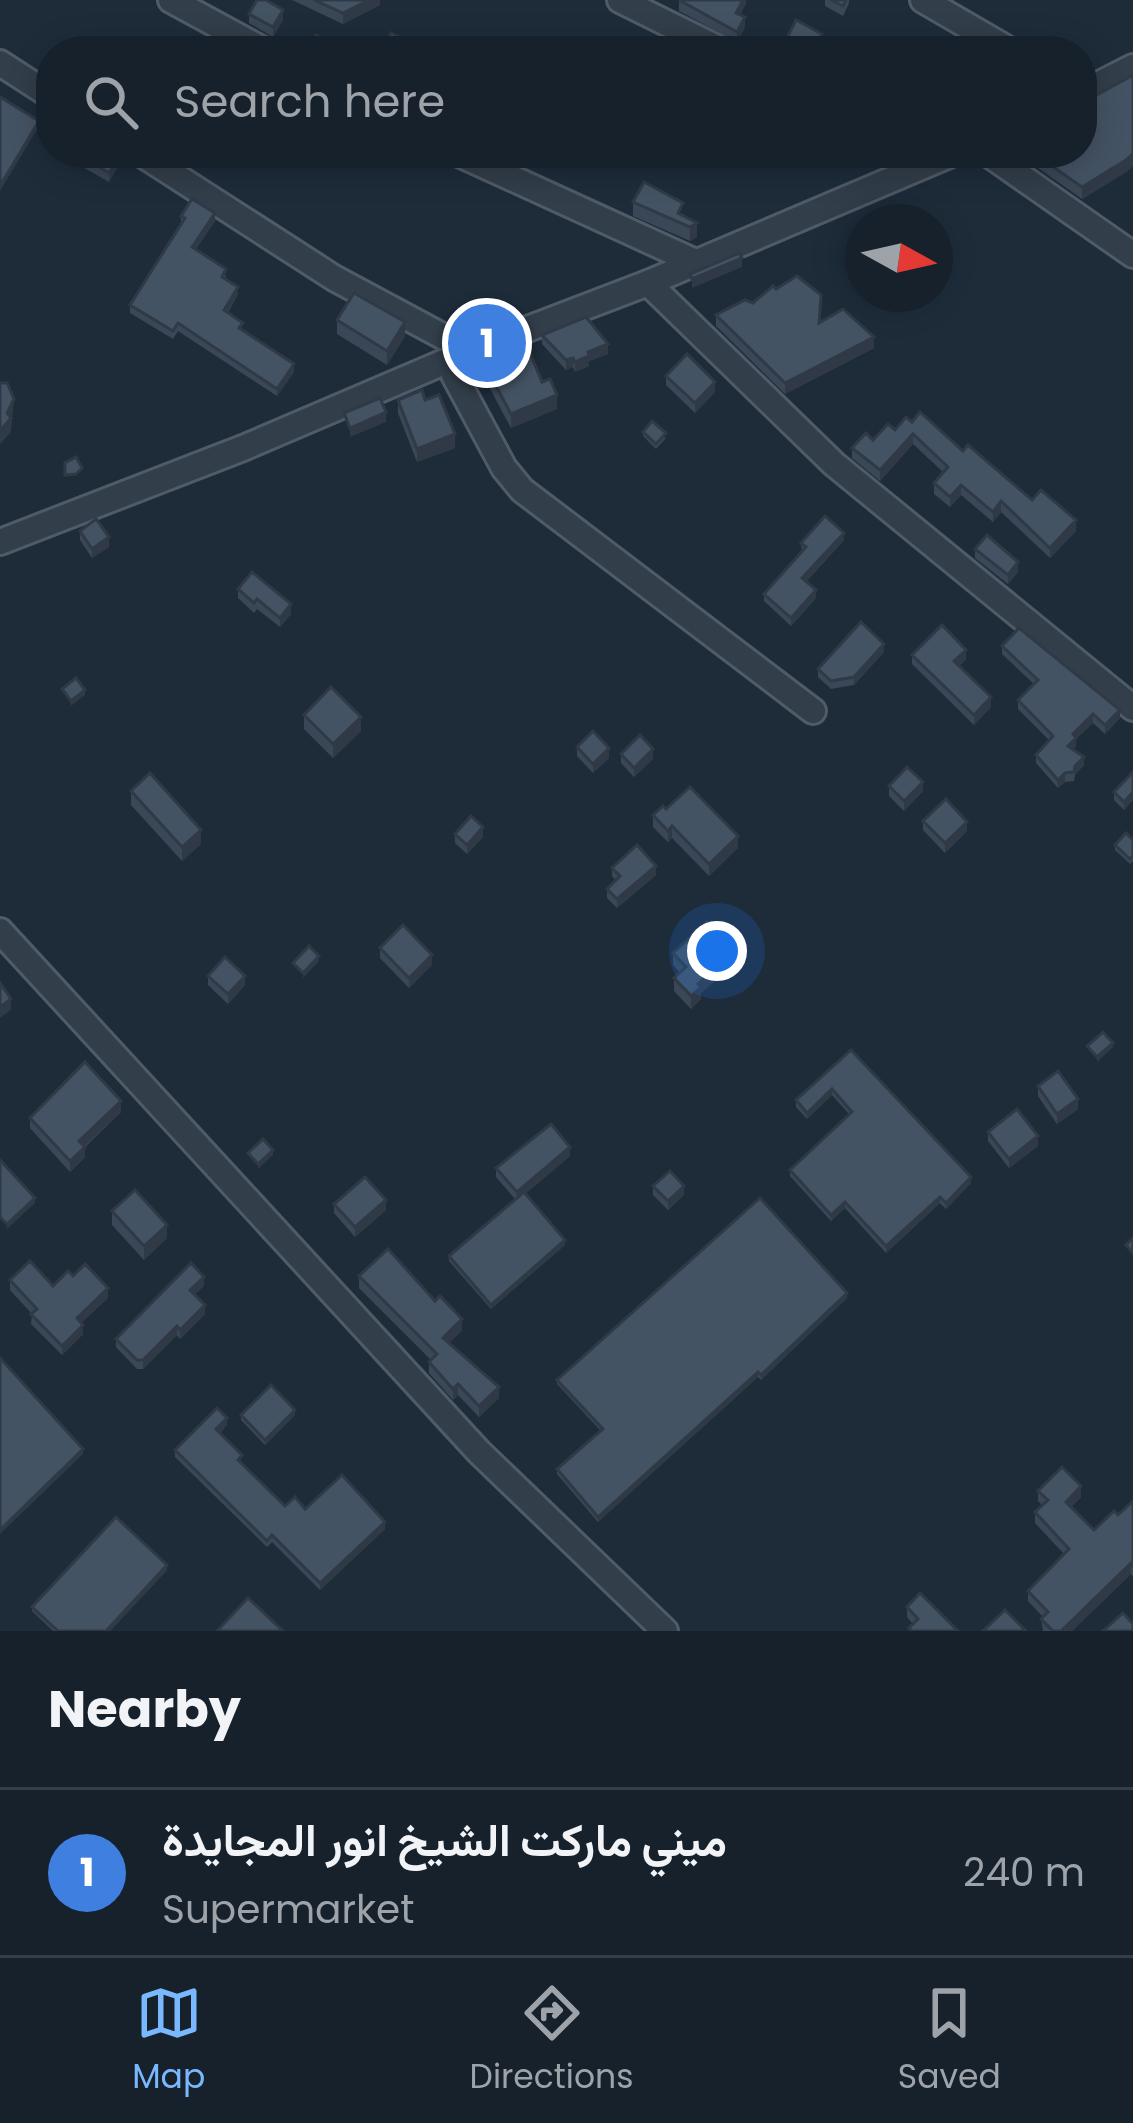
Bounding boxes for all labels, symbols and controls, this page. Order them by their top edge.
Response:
search box [36,36,1097,168]
icon: search [78,69,144,135]
text: Search here [174,70,445,133]
north arrow [845,204,953,312]
pin: 1 [448,298,526,388]
your location [687,921,747,981]
text: Nearby [48,1673,241,1745]
text: ميني ماركت الشيخ انور المجايدة [162,1809,727,1872]
text: 1 [80,1845,94,1900]
text: 240 m [963,1845,1085,1900]
text: Supermarket [162,1882,415,1937]
tab: Map [132,1980,205,2102]
tab: Directions [470,1980,633,2102]
tab: Saved [898,1980,1001,2102]

